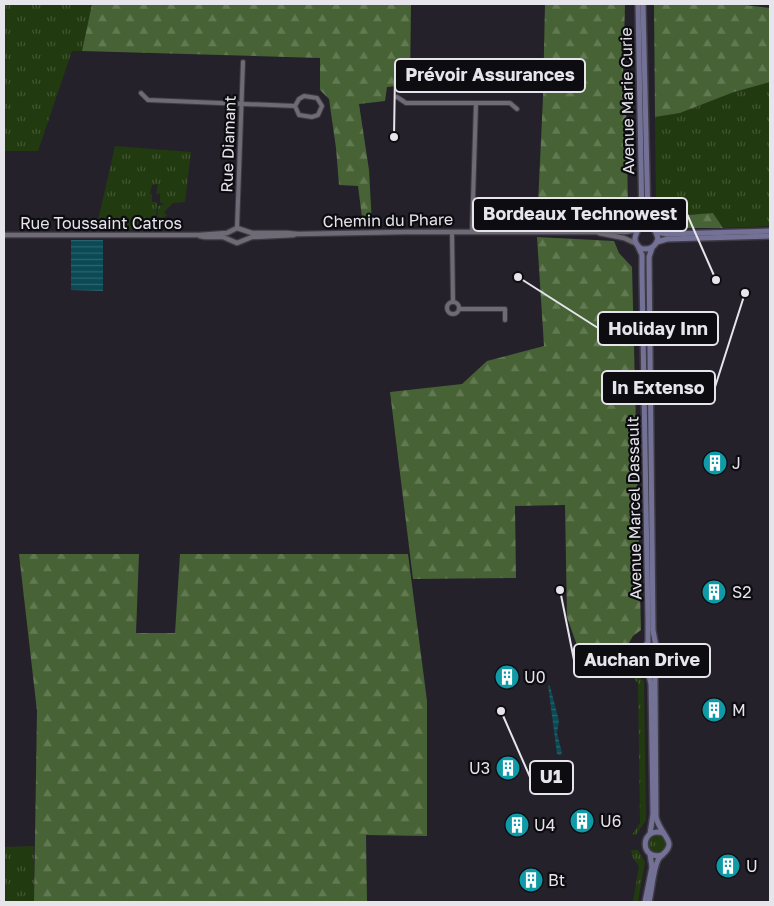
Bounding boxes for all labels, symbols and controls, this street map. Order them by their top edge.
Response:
street label: Avenue Marie Curie [616,27,638,175]
callout: Prévoir Assurances [395,59,585,92]
text: Prévoir Assurances [405,63,575,85]
street label: Rue Diamant [216,95,240,193]
callout: Bordeaux Technowest [473,198,687,231]
text: Bordeaux Technowest [483,202,677,224]
street label: Chemin du Phare [323,209,453,231]
street label: Rue Toussaint Catros [20,213,182,233]
callout: Holiday Inn [598,312,718,345]
text: Holiday Inn [608,317,708,339]
callout: In Extenso [602,371,715,404]
text: In Extenso [611,376,705,398]
street label: Avenue Marcel Dassault [622,416,646,600]
building icon: J [702,450,728,476]
place label: J [732,453,741,473]
building icon: S2 [701,579,727,605]
place label: S2 [732,582,752,602]
callout: Auchan Drive [574,644,710,677]
text: Auchan Drive [584,648,700,670]
building icon: U0 [494,664,520,690]
place label: U0 [524,667,546,687]
building icon: M [701,697,727,723]
place label: M [732,700,746,720]
building icon: U3 [495,755,521,781]
place label: U3 [469,758,490,778]
callout: U1 [530,761,573,794]
text: U1 [540,765,562,787]
building icon: U6 [569,808,595,834]
place label: U6 [600,811,621,831]
building icon: U4 [504,812,530,838]
place label: U4 [534,815,555,835]
building icon: U [715,853,741,879]
place label: U [746,856,758,876]
building icon: Bt [518,867,544,893]
place label: Bt [548,870,565,890]

